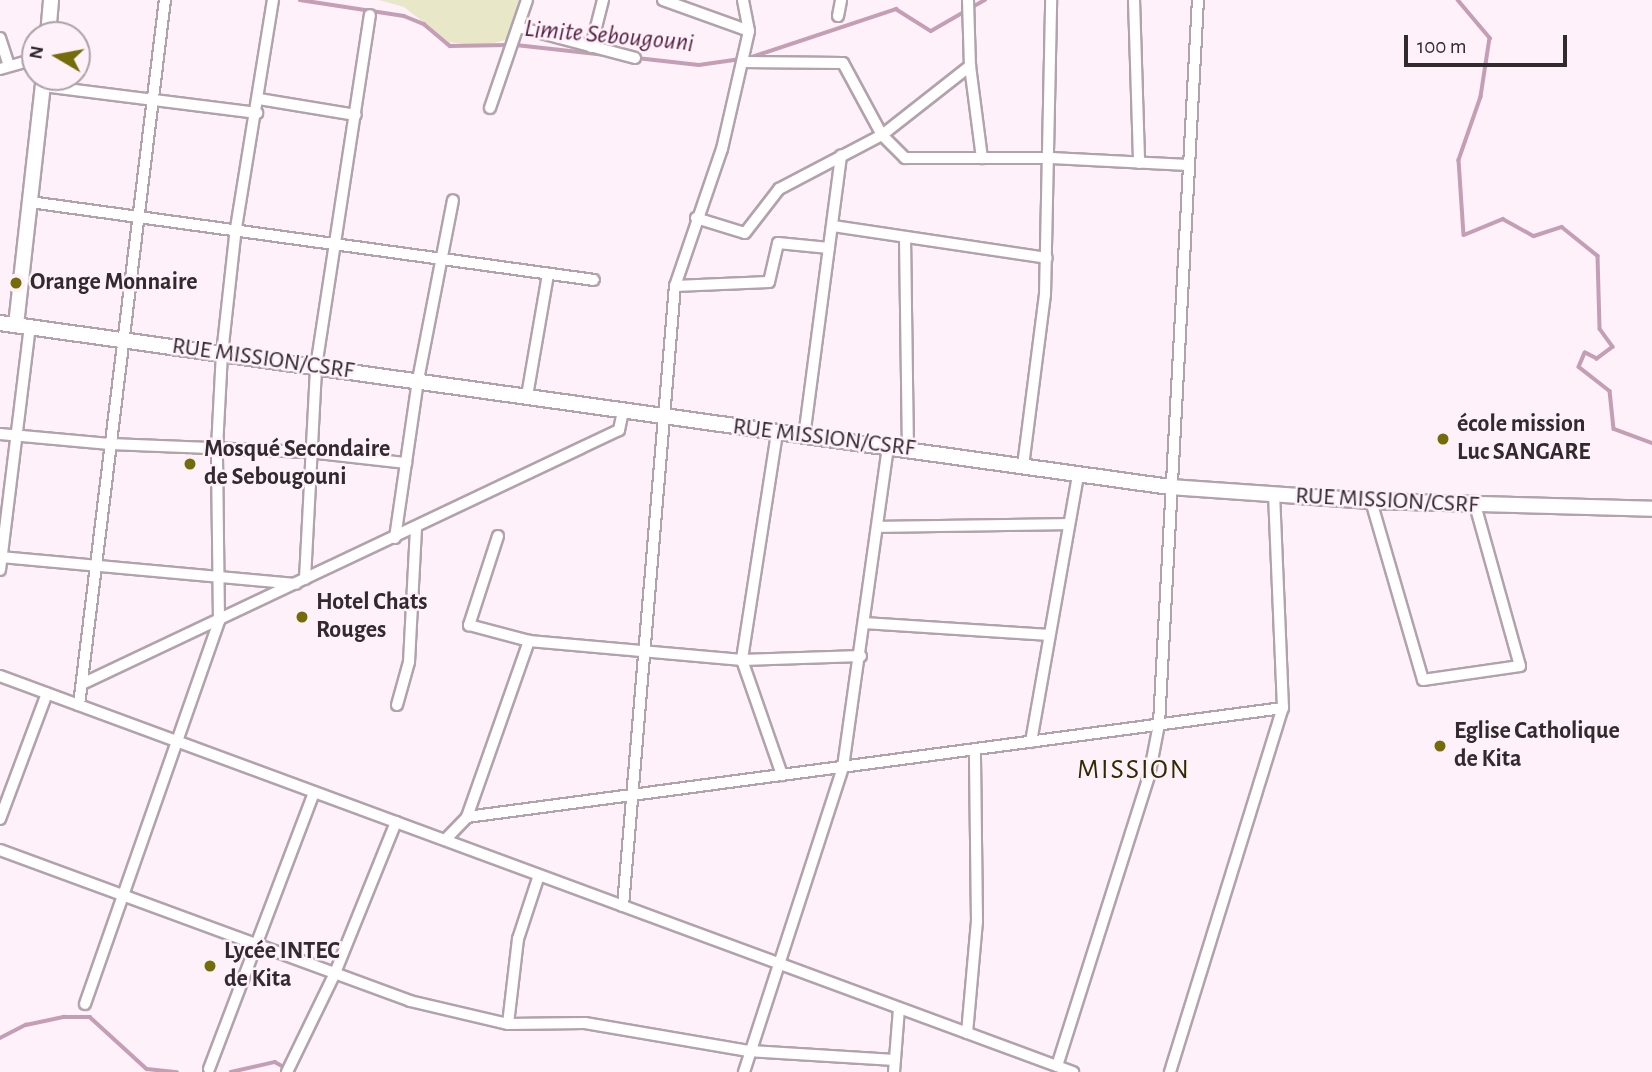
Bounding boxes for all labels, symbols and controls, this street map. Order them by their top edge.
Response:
water label: Limite Sebougouni [523,13,695,59]
north arrow [21,21,91,91]
scale bar [1407,21,1570,65]
text: 100 m [1417,36,1467,57]
text: N [26,44,47,61]
place label: Orange Monnaire [30,269,198,297]
marker: Orange Monnaire [8,275,24,291]
street label: RUE MISSION/CSRF [170,332,356,386]
place label: école mission Luc SANGARE [1457,411,1591,467]
street label: RUE MISSION/CSRF [731,413,917,463]
marker: école mission Luc SANGARE [1435,431,1451,447]
place label: Mosqué Secondaire de Sebougouni [204,436,390,492]
marker: Mosqué Secondaire de Sebougouni [182,456,198,472]
street label: RUE MISSION/CSRF [1295,482,1479,520]
place label: Hotel Chats Rouges [316,589,427,645]
marker: Hotel Chats Rouges [294,609,310,625]
place label: Eglise Catholique de Kita [1454,718,1620,774]
marker: Eglise Catholique de Kita [1432,738,1448,754]
district label: MISSION [1078,753,1190,787]
place label: Lycée INTEC de Kita [224,938,340,994]
marker: Lycée INTEC de Kita [202,958,218,974]

